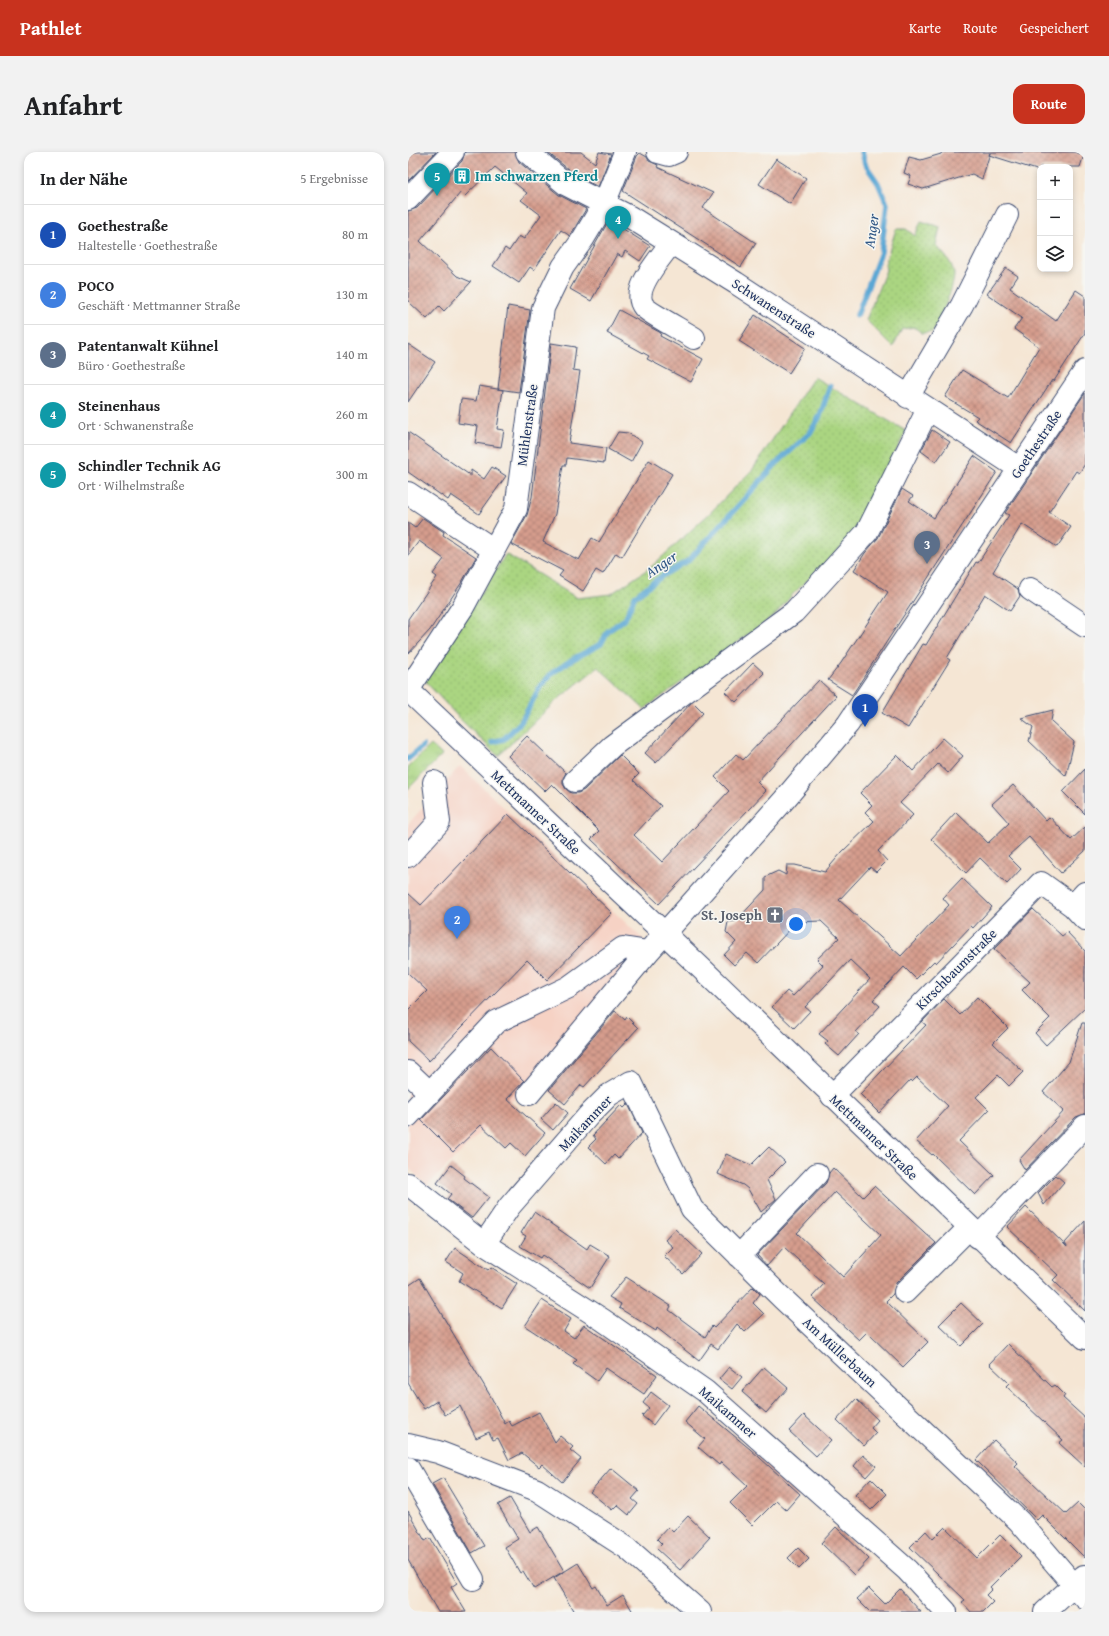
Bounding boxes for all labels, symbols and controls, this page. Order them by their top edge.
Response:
text: Pathlet [20,14,82,42]
text: Karte [909,18,941,38]
text: Route [963,18,997,38]
text: Gespeichert [1019,18,1089,38]
text: Anfahrt [24,84,123,125]
button: Route [1013,84,1085,124]
pin: 5 [424,163,450,196]
map controls [1037,164,1073,272]
button: + [1037,164,1073,200]
text: In der Nähe [40,166,128,191]
building icon: Im schwarzen Pferd [452,166,472,186]
place label: Im schwarzen Pferd [475,166,598,186]
text: 5 Ergebnisse [300,169,368,188]
button: − [1037,200,1073,236]
pin: 4 [605,206,631,239]
water label: Anger [858,212,884,251]
text: Goethestraße [78,215,168,236]
text: 1 [50,225,56,244]
text: 80 m [342,225,368,244]
text: Haltestelle · Goethestraße [78,236,217,255]
button: layers [1037,236,1073,272]
street label: Schwanenstraße [728,273,820,343]
text: POCO [78,275,114,296]
text: 2 [50,285,56,304]
text: 130 m [336,285,368,304]
text: Geschäft · Mettmanner Straße [78,296,240,315]
text: Patentanwalt Kühnel [78,335,218,356]
text: 3 [50,345,56,364]
text: 140 m [336,345,368,364]
text: Büro · Goethestraße [78,356,185,375]
street label: Mühlenstraße [511,382,543,467]
text: Steinenhaus [78,395,160,416]
text: 4 [50,405,56,424]
text: 260 m [336,405,368,424]
street label: Goethestraße [1006,405,1067,482]
text: Ort · Schwanenstraße [78,416,194,435]
text: Schindler Technik AG [78,455,221,476]
text: 5 [50,465,56,484]
text: 300 m [336,465,368,484]
text: Ort · Wilhelmstraße [78,476,185,495]
pin: 3 [914,531,940,564]
water label: Anger [640,545,682,583]
pin: 1 [852,694,878,727]
street label: Mettmanner Straße [487,765,586,859]
place label: St. Joseph [701,905,763,925]
church icon: St. Joseph [765,905,785,925]
pin: 2 [444,906,470,939]
your location [786,914,806,934]
street label: Kirschbaumstraße [911,924,1001,1014]
street label: Maikammer [553,1090,617,1156]
street label: Mettmanner Straße [825,1090,923,1185]
street label: Am Müllerbaum [798,1312,882,1392]
street label: Maikammer [695,1381,762,1443]

